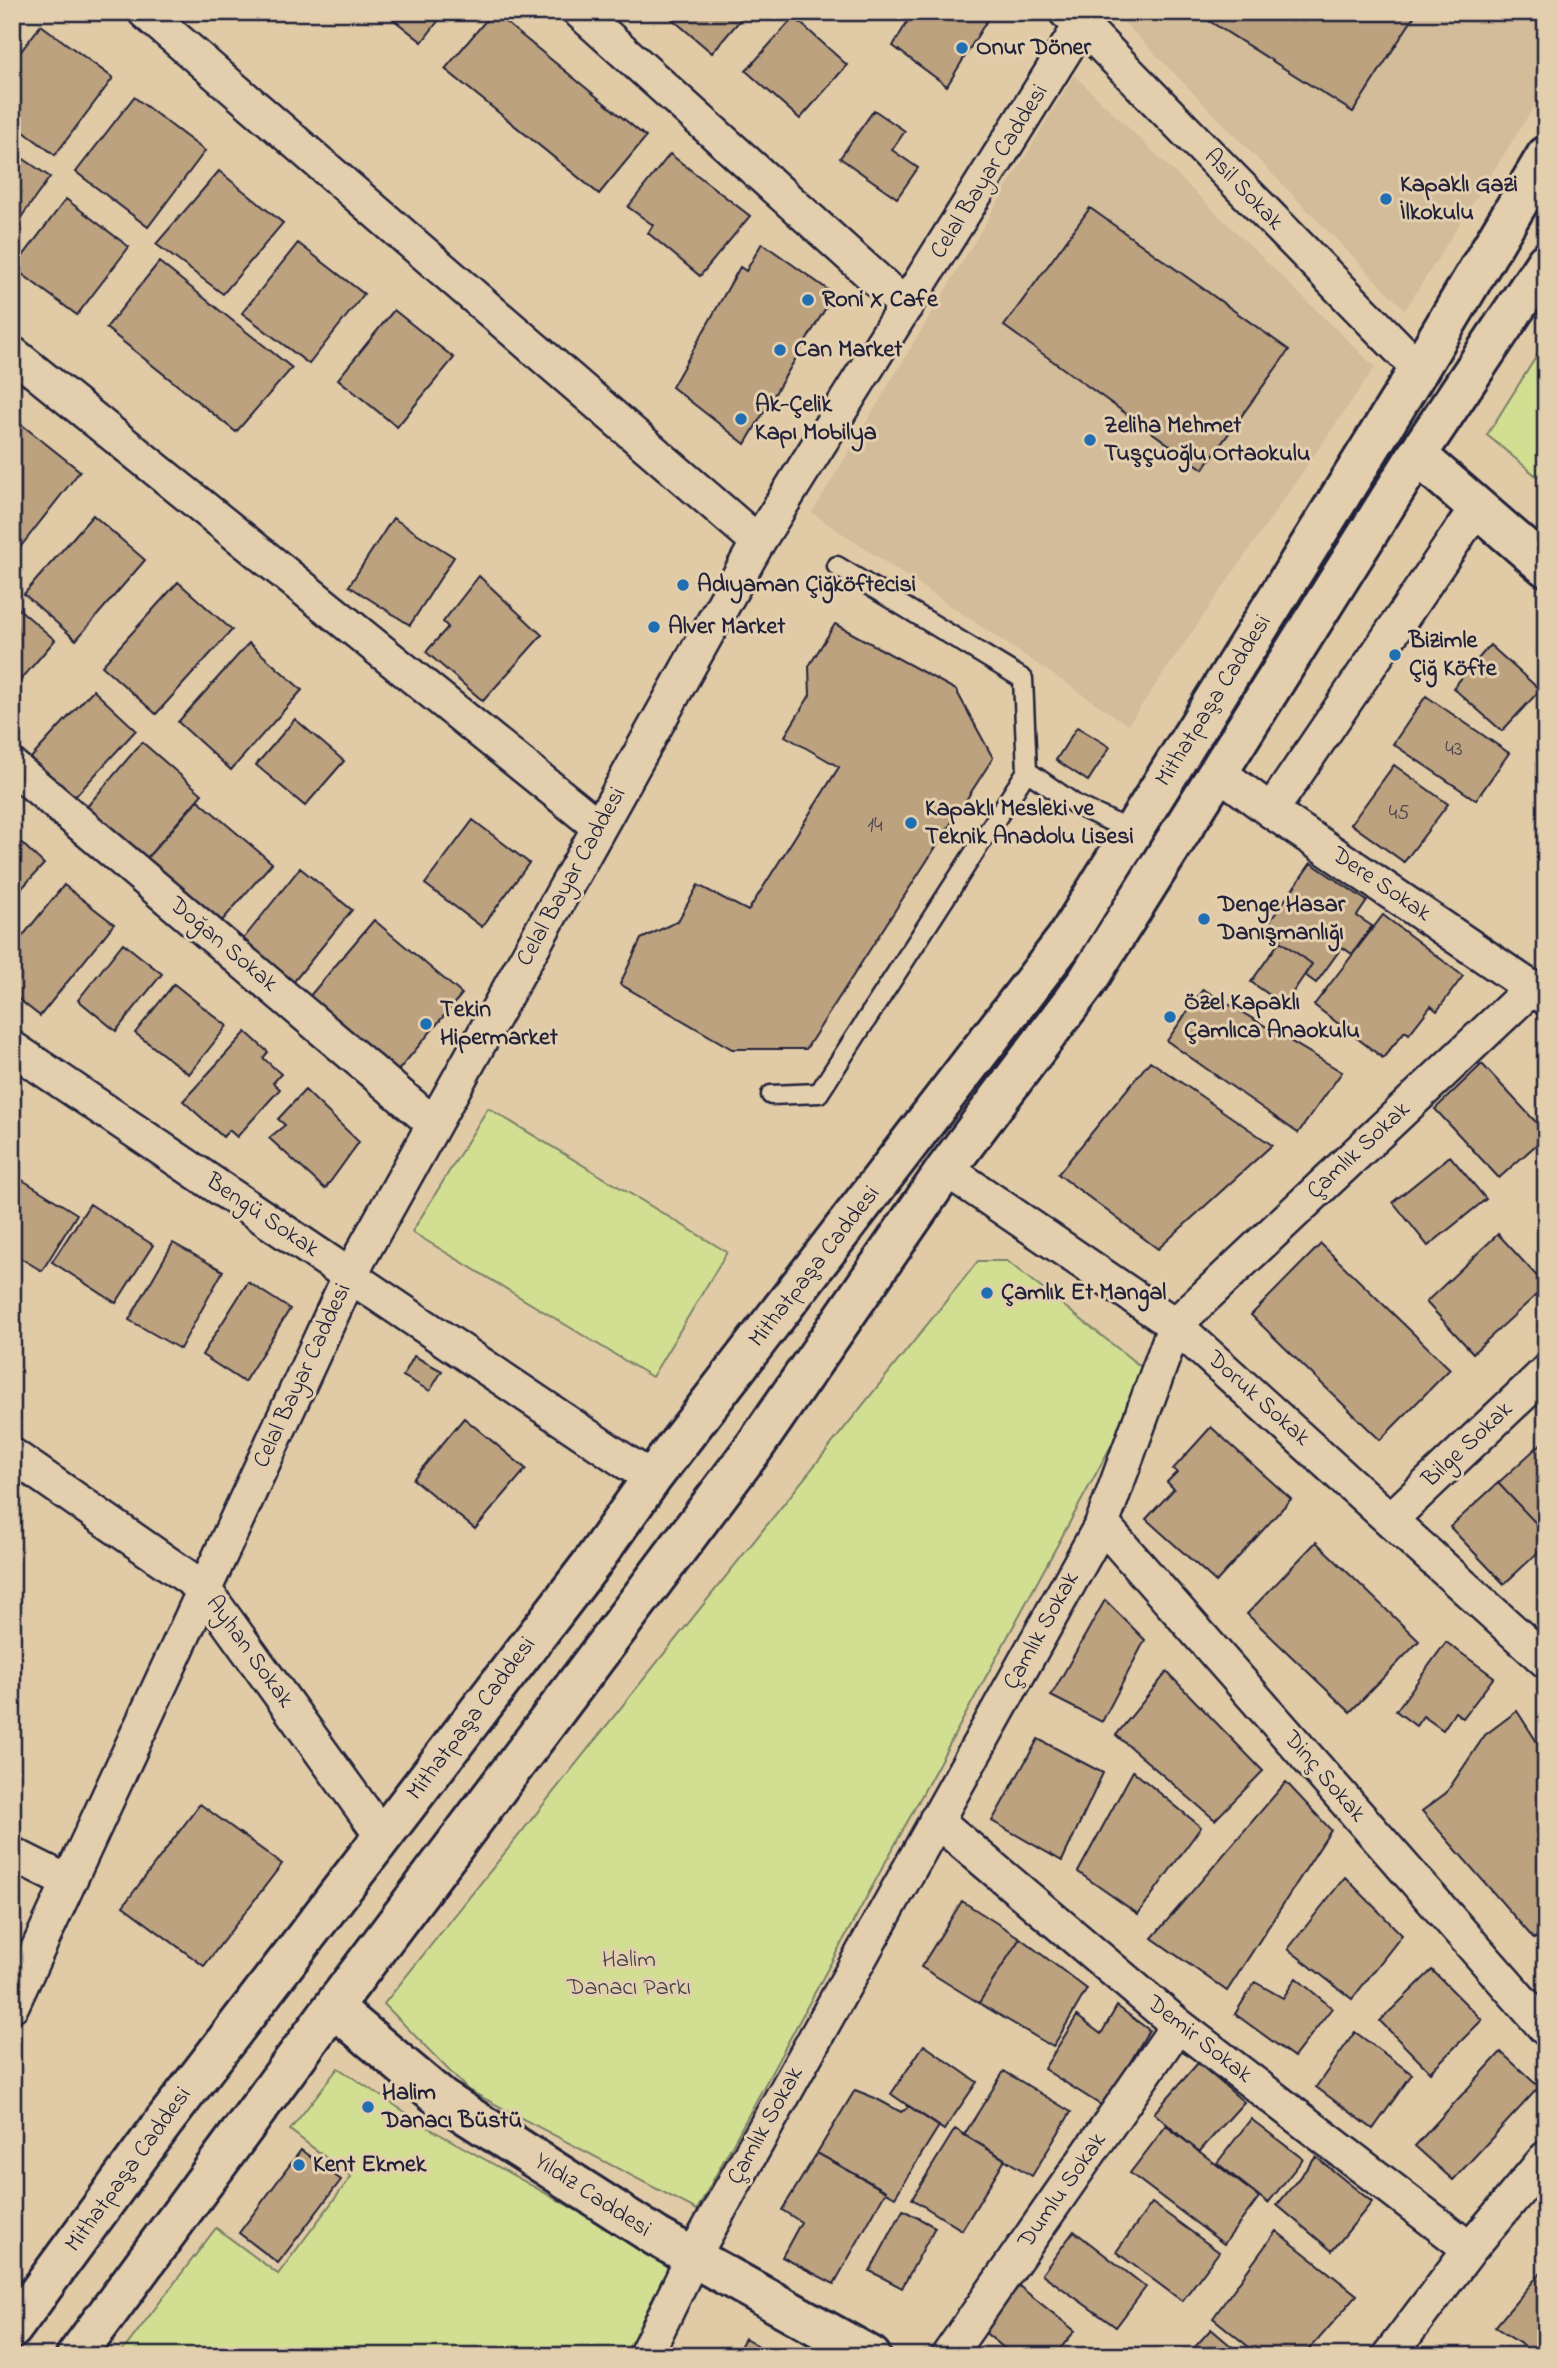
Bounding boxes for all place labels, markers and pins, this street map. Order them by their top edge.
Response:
place label: Onur Döner [976,31,1091,66]
marker: Onur Döner [954,40,970,56]
place label: Kapaklı Gazi İlkokulu [1400,168,1518,231]
marker: Kapaklı Gazi İlkokulu [1378,191,1394,207]
place label: Roni X Cafe [822,283,939,318]
marker: Roni X Cafe [800,292,816,308]
place label: Can Market [794,333,903,368]
marker: Can Market [772,342,788,358]
place label: Ak-Çelik Kapı Mobilya [755,388,877,452]
place label: Zeliha Mehmet Tuşçuoğlu Ortaokulu [1104,409,1311,473]
marker: Ak-Çelik Kapı Mobilya [733,411,749,427]
marker: Zeliha Mehmet Tuşçuoğlu Ortaokulu [1082,432,1098,448]
place label: Adıyaman Çiğköftecisi [697,568,916,604]
marker: Adıyaman Çiğköftecisi [675,577,691,593]
place label: Alver Market [668,610,786,645]
marker: Alver Market [646,619,662,635]
place label: Bizimle Çiğ Köfte [1408,624,1498,688]
marker: Bizimle Çiğ Köfte [1387,647,1403,663]
place label: Kapaklı Mesleki ve Teknik Anadolu Lisesi [925,792,1134,855]
marker: Kapaklı Mesleki ve Teknik Anadolu Lisesi [903,815,919,831]
place label: Denge Hasar Danışmanlığı [1217,888,1346,952]
marker: Denge Hasar Danışmanlığı [1196,911,1212,927]
place label: Özel Kapaklı Çamlıca Anaokulu [1184,986,1360,1049]
place label: Tekin Hipermarket [440,993,559,1056]
marker: Özel Kapaklı Çamlıca Anaokulu [1162,1009,1178,1025]
marker: Tekin Hipermarket [418,1016,434,1032]
place label: Çamlık Et Mangal [1001,1276,1166,1312]
marker: Çamlık Et Mangal [979,1285,995,1301]
place label: Halim Danacı Büstü [381,2076,522,2139]
marker: Halim Danacı Büstü [360,2099,376,2115]
place label: Kent Ekmek [313,2148,427,2183]
marker: Kent Ekmek [291,2157,307,2173]

